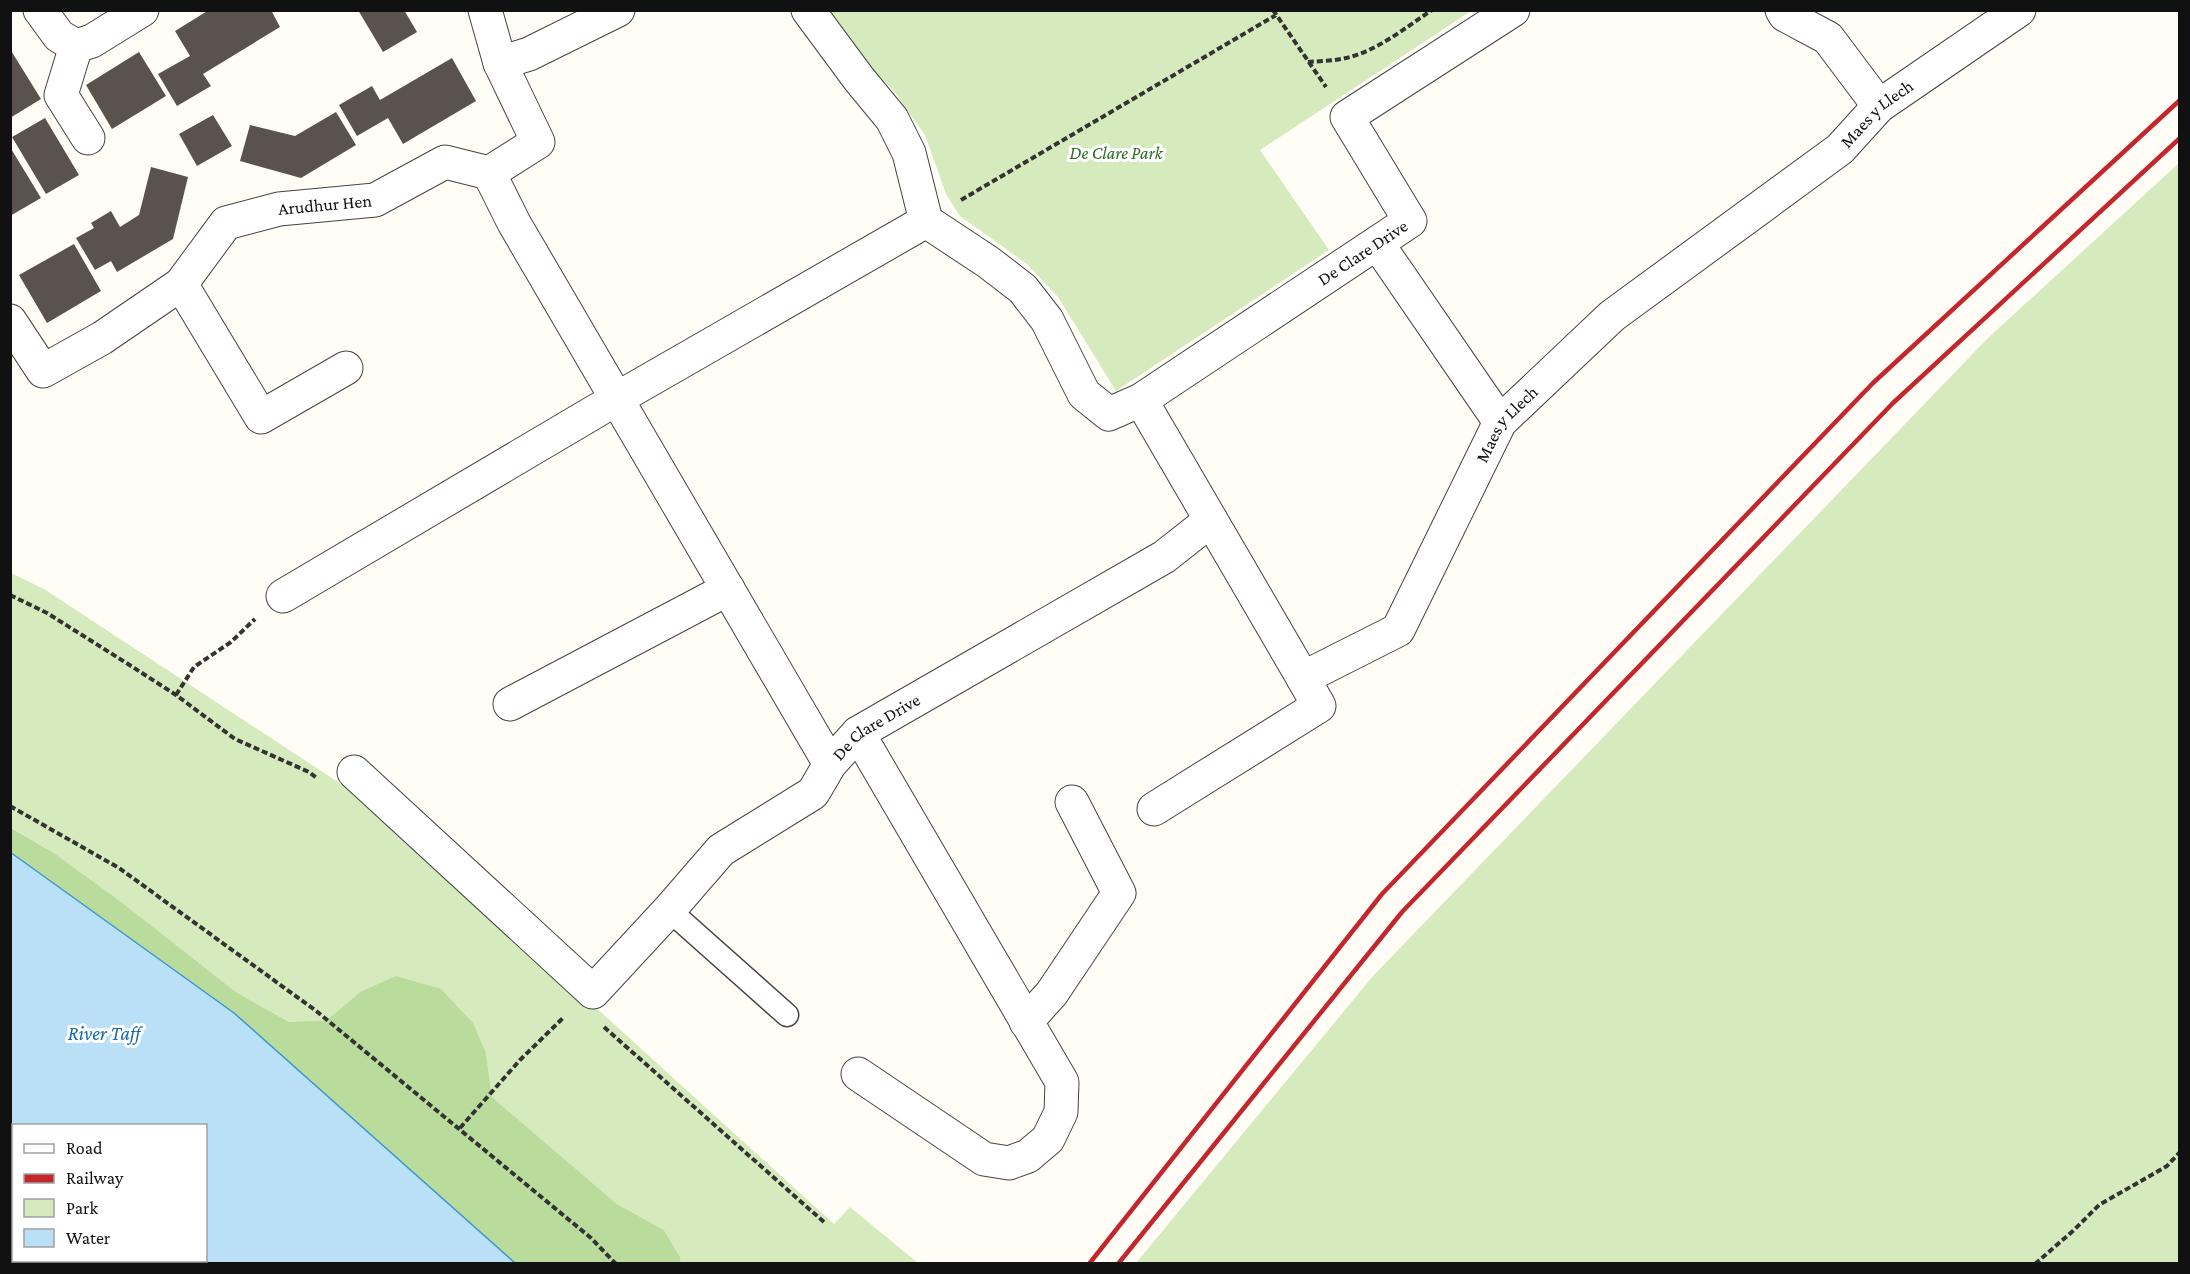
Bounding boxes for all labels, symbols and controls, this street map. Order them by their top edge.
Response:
street label: Maes y Llech [1836,75,1917,152]
park label: De Clare Park [1069,143,1164,163]
street label: Arudhur Hen [277,190,373,219]
street label: De Clare Drive [1314,215,1411,290]
street label: Maes y Llech [1472,381,1542,466]
street label: De Clare Drive [828,689,924,764]
water label: River Taff [68,1022,143,1045]
legend [12,1124,207,1262]
text: Road [66,1138,103,1158]
text: Railway [66,1168,124,1188]
text: Park [66,1198,98,1218]
text: Water [66,1228,111,1248]

